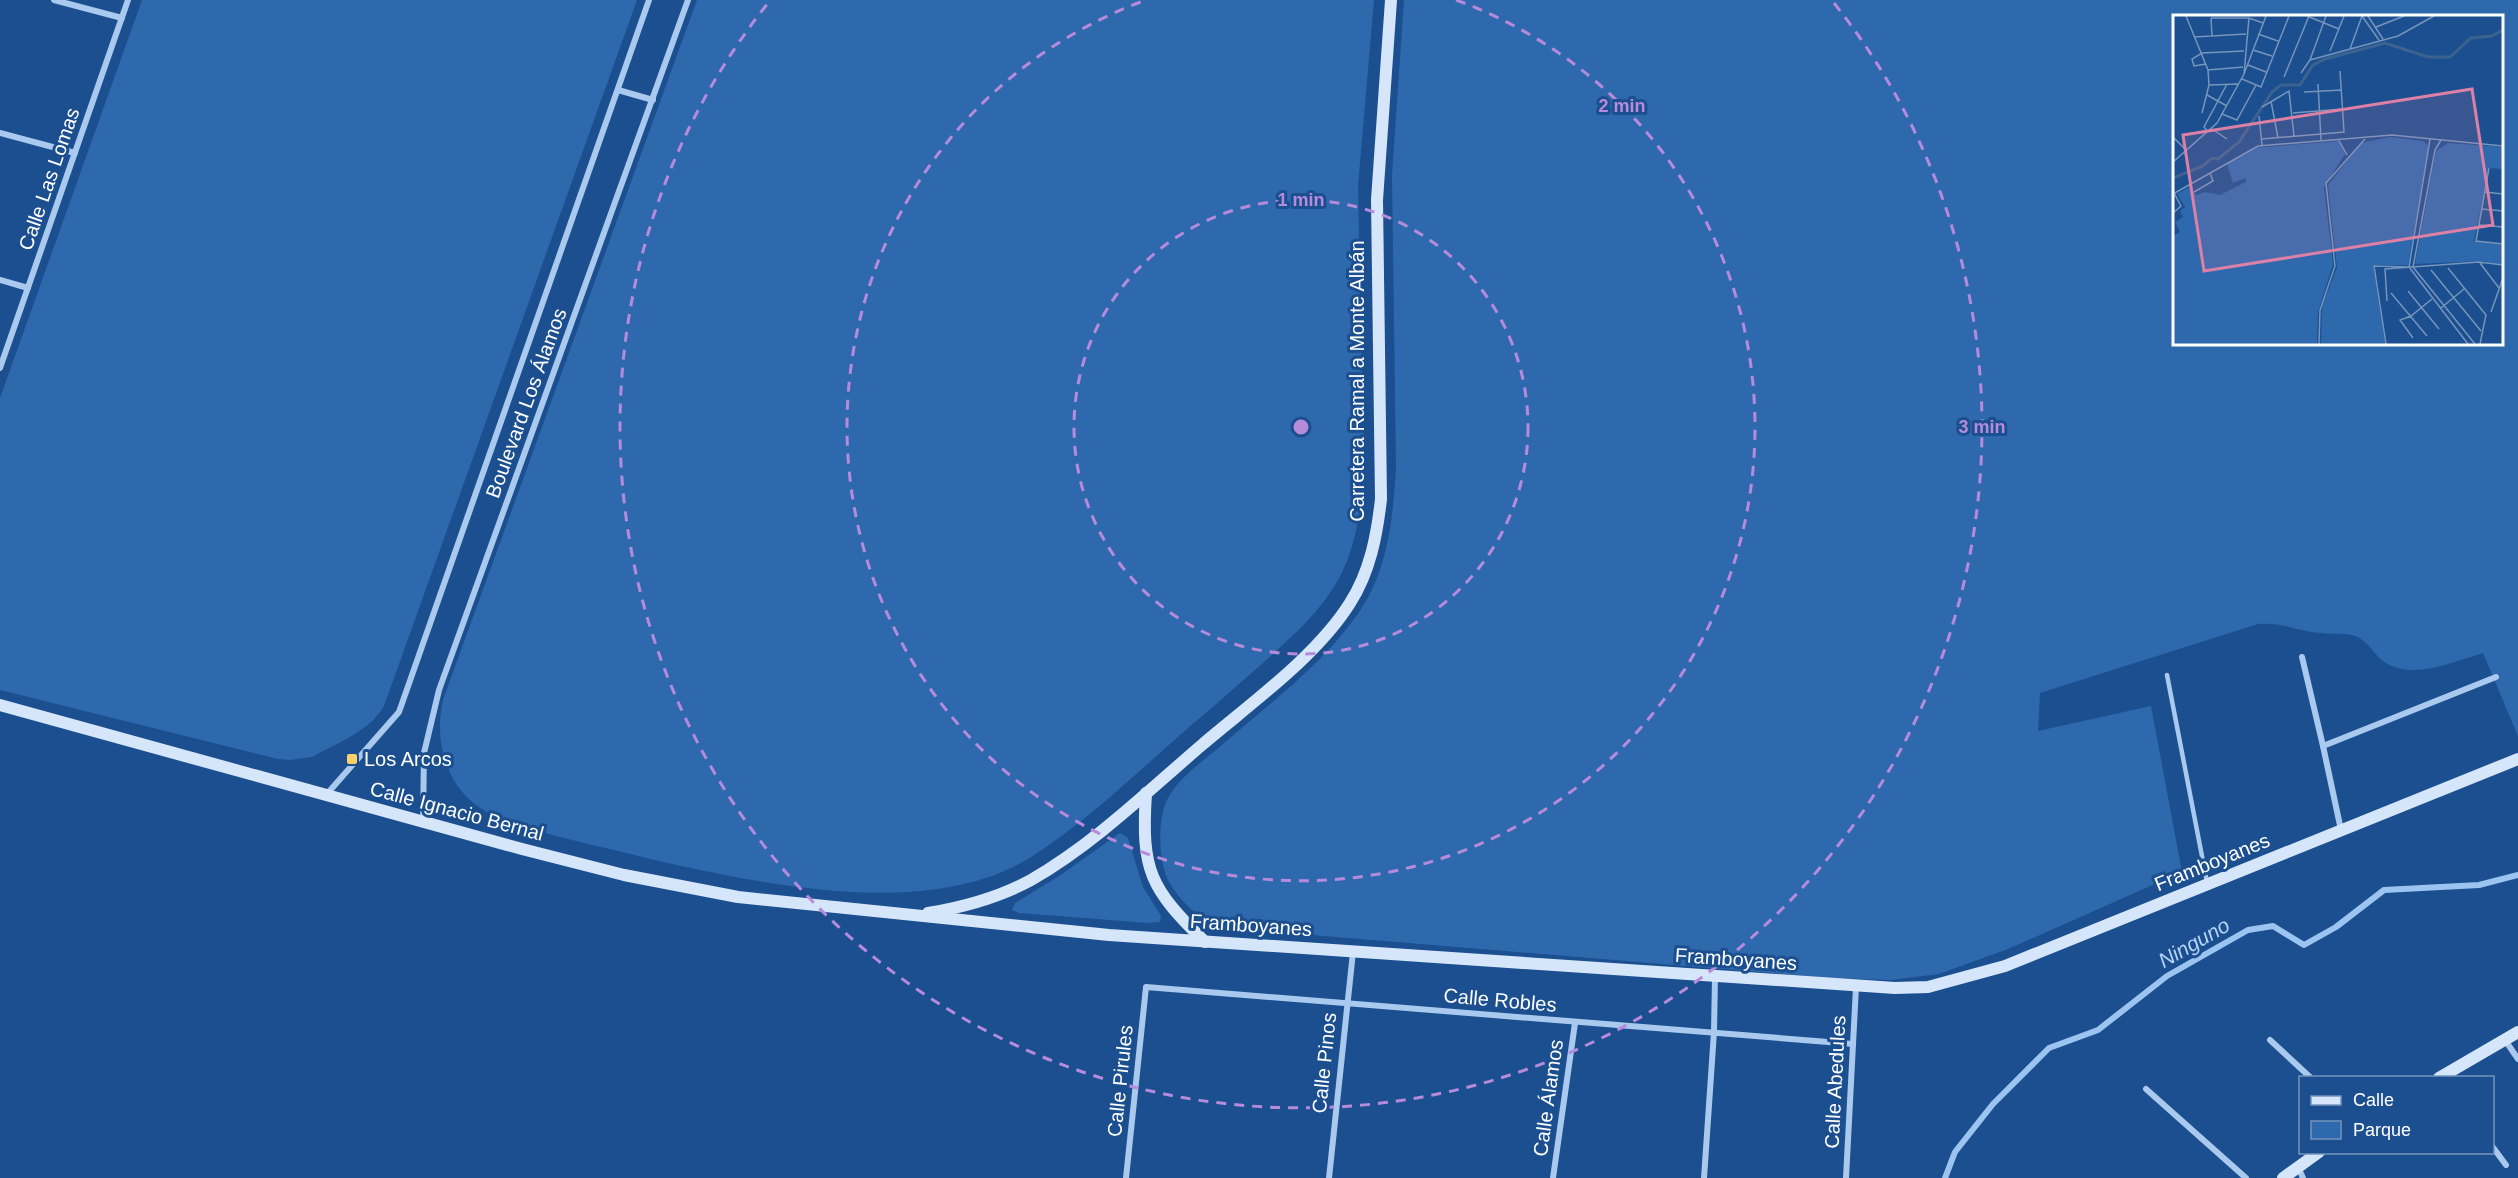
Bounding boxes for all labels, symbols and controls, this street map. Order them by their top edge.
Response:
inset map [2173,15,2503,345]
text: 2 min [1598,96,1646,116]
street label: Calle Las Lomas [14,105,84,253]
text: 1 min [1277,190,1325,210]
street label: Carretera Ramal a Monte Albán [1346,240,1368,522]
street label: Boulevard Los Álamos [481,305,571,501]
centre of rings [1291,417,1311,437]
text: 3 min [1958,417,2006,437]
place label: Los Arcos [364,748,452,770]
marker: Los Arcos [345,752,359,766]
street label: Calle Ignacio Bernal [368,777,546,845]
street label: Framboyanes [2151,829,2273,895]
street label: Framboyanes [1189,910,1313,940]
water label: Ninguno [2154,913,2234,972]
street label: Framboyanes [1674,944,1798,974]
street label: Calle Robles [1443,984,1557,1016]
street label: Calle Pinos [1308,1012,1340,1114]
street label: Calle Abedules [1821,1015,1849,1149]
street label: Calle Pirules [1103,1024,1137,1138]
street label: Calle Álamos [1529,1038,1567,1158]
legend [2299,1076,2494,1154]
text: Calle [2353,1090,2394,1110]
text: Parque [2353,1120,2411,1140]

